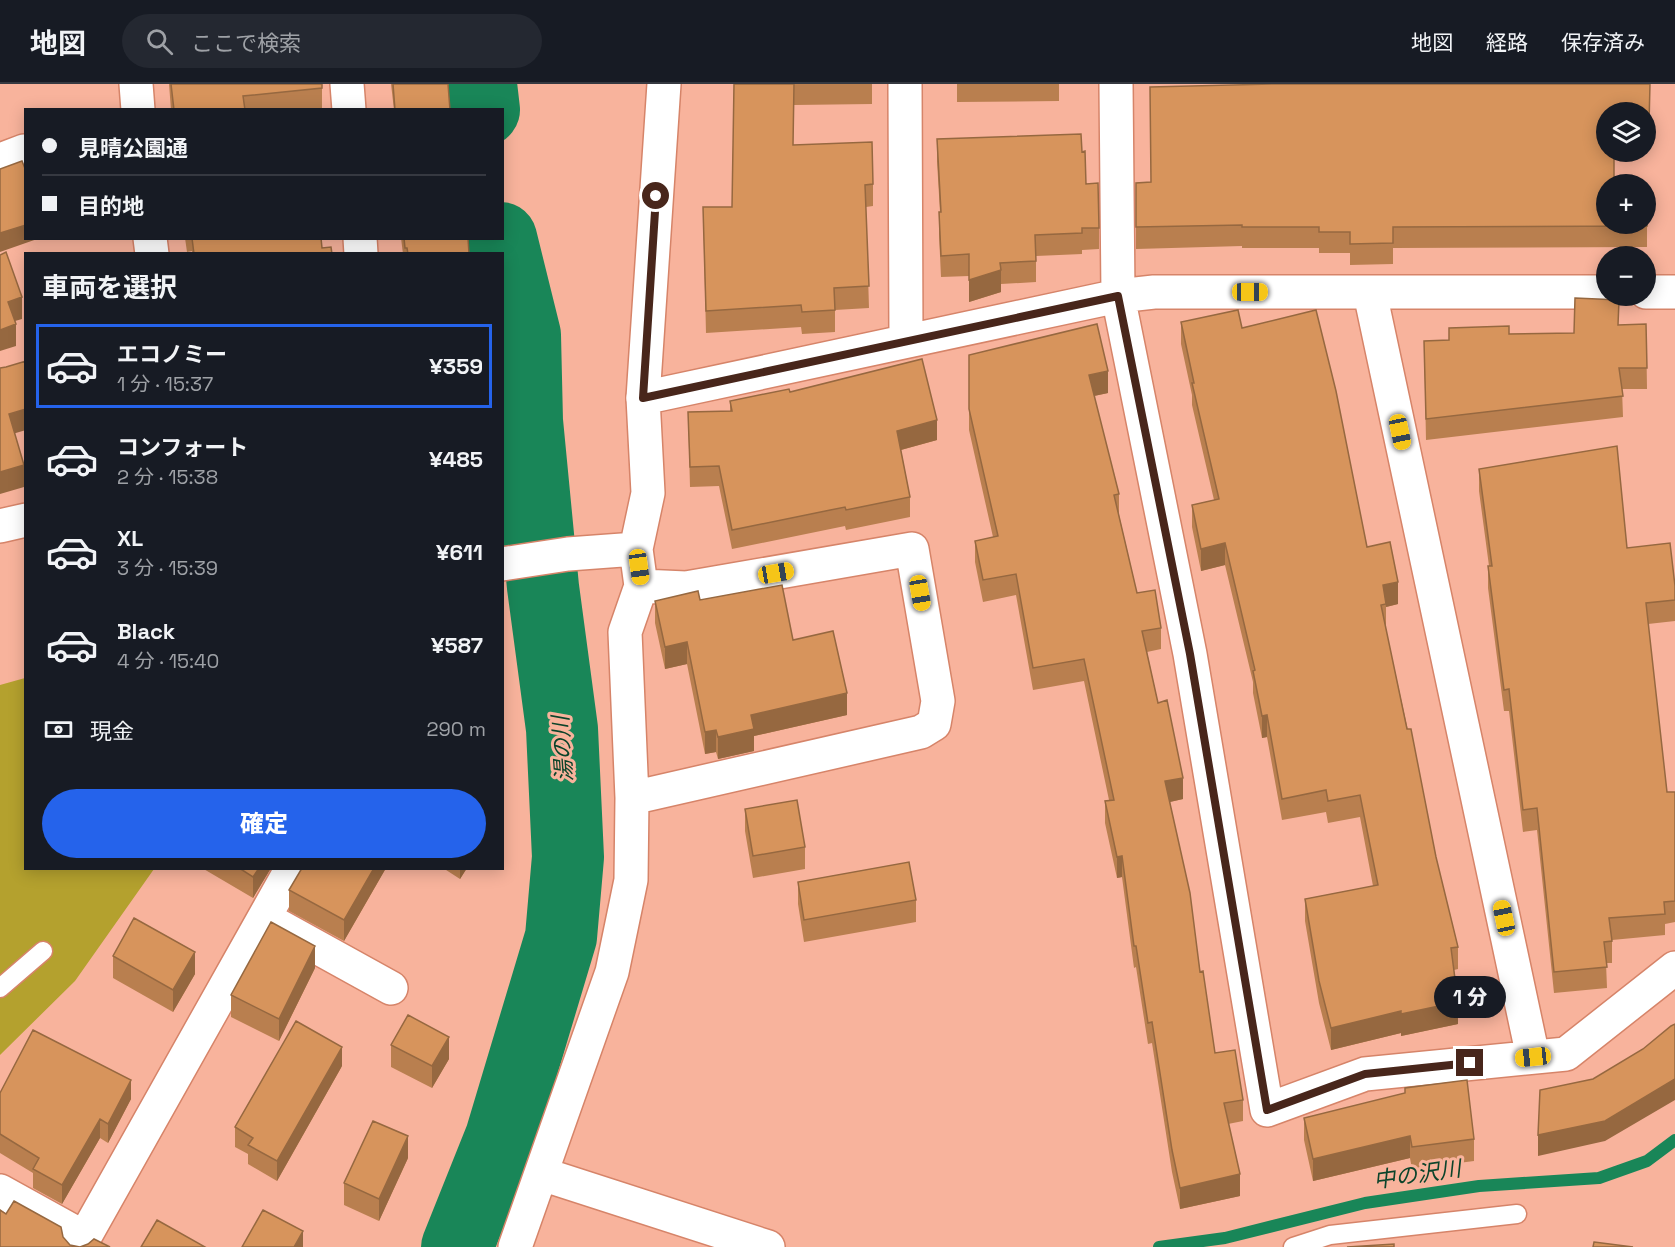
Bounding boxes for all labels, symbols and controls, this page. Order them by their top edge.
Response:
search box [122,14,542,68]
text: 地図 [30,25,86,61]
icon: search [143,25,176,58]
text: ここで検索 [191,29,301,57]
text: 地図 [1411,29,1453,56]
text: 経路 [1486,29,1528,56]
text: 保存済み [1561,29,1645,56]
map controls [1596,102,1656,306]
button: layers [1596,102,1656,162]
text: 見晴公園通 [78,134,188,162]
button: + [1596,174,1656,234]
route start [642,182,669,209]
text: 目的地 [78,192,144,220]
button: − [1596,246,1656,306]
text: 車両を選択 [42,270,177,305]
car [1232,283,1268,301]
icon: car [45,339,99,393]
text: エコノミー [117,340,227,368]
text: ¥359 [429,352,483,380]
text: 1 分 · 15:37 [117,371,213,397]
car [1387,413,1413,451]
icon: car [45,432,99,486]
text: コンフォート [117,433,248,461]
text: ¥485 [429,445,483,473]
text: 2 分 · 15:38 [117,464,218,490]
text: XL [117,524,143,552]
icon: car [45,525,99,579]
text: ¥611 [436,538,483,566]
car [628,548,650,586]
text: 3 分 · 15:39 [117,555,218,581]
car [757,561,795,585]
car [908,574,932,612]
text: Black [117,617,175,645]
icon: car [45,618,99,672]
text: ¥587 [431,631,483,659]
text: 4 分 · 15:40 [117,648,219,674]
icon: cash [42,713,75,746]
water label: 湯の川 [546,713,578,783]
text: 290 m [427,716,486,742]
text: 現金 [90,717,134,745]
button: 確定 [42,789,486,858]
car [1491,899,1517,937]
callout: 1 分 [1434,976,1506,1018]
text: 1 分 [1453,984,1487,1010]
car [1514,1046,1552,1068]
route end [1456,1049,1483,1076]
water label: 中の沢川 [1371,1154,1464,1194]

